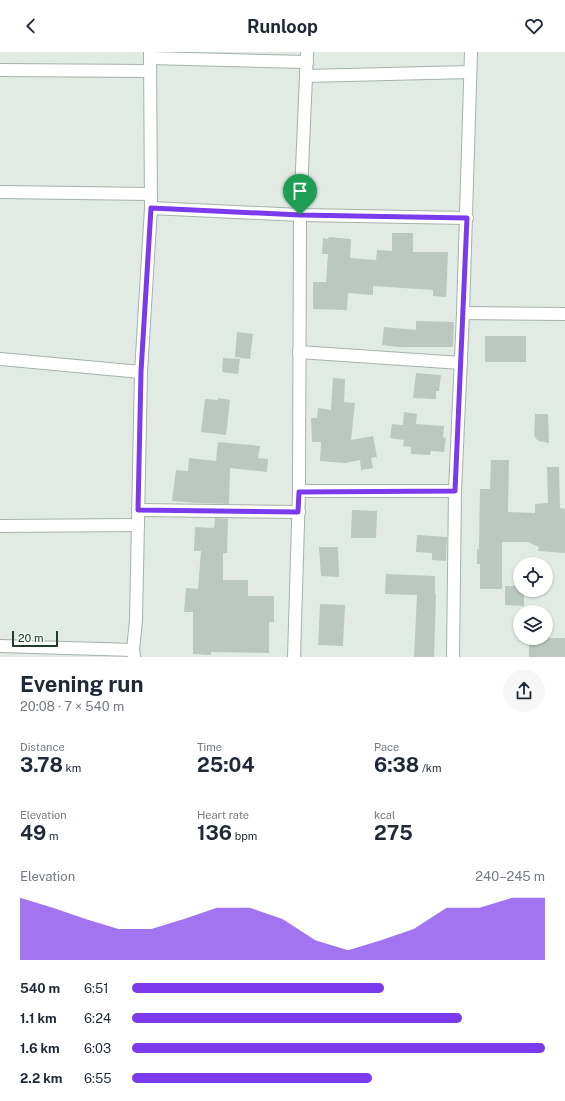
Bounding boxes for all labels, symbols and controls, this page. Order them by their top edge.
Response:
icon: back [20,15,42,37]
icon: heart [523,15,545,37]
text: Runloop [247,16,318,37]
pin [283,174,317,215]
icon: arrive [289,180,311,202]
map controls [513,557,553,645]
button: locate [513,557,553,597]
button: layers [513,605,553,645]
scale bar [12,629,58,648]
text: 20 m [18,632,43,644]
button: share [503,670,545,712]
text: Evening run [20,671,144,697]
text: 20:08 · 7 × 540 m [20,699,124,714]
text: Distance [20,741,65,753]
text: Time [197,741,222,753]
text: Pace [374,741,399,753]
text: 3.78 [20,753,63,777]
text: 25:04 [197,753,255,777]
text: 6:38 [374,753,419,777]
text: km [63,762,81,774]
text: /km [419,762,442,774]
text: Elevation [20,809,67,821]
text: Heart rate [197,809,249,821]
text: kcal [374,809,395,821]
text: 49 [20,821,46,845]
text: 136 [197,821,232,845]
text: 275 [374,821,413,845]
text: m [46,830,59,842]
text: bpm [232,830,257,842]
text: Elevation [20,869,75,884]
text: 240–245 m [475,869,545,884]
text: 540 m [20,981,60,996]
text: 6:51 [84,981,109,996]
text: 1.1 km [20,1011,57,1026]
text: 6:24 [84,1011,111,1026]
text: 1.6 km [20,1041,60,1056]
text: 6:03 [84,1041,111,1056]
text: 2.2 km [20,1071,62,1086]
text: 6:55 [84,1071,112,1086]

